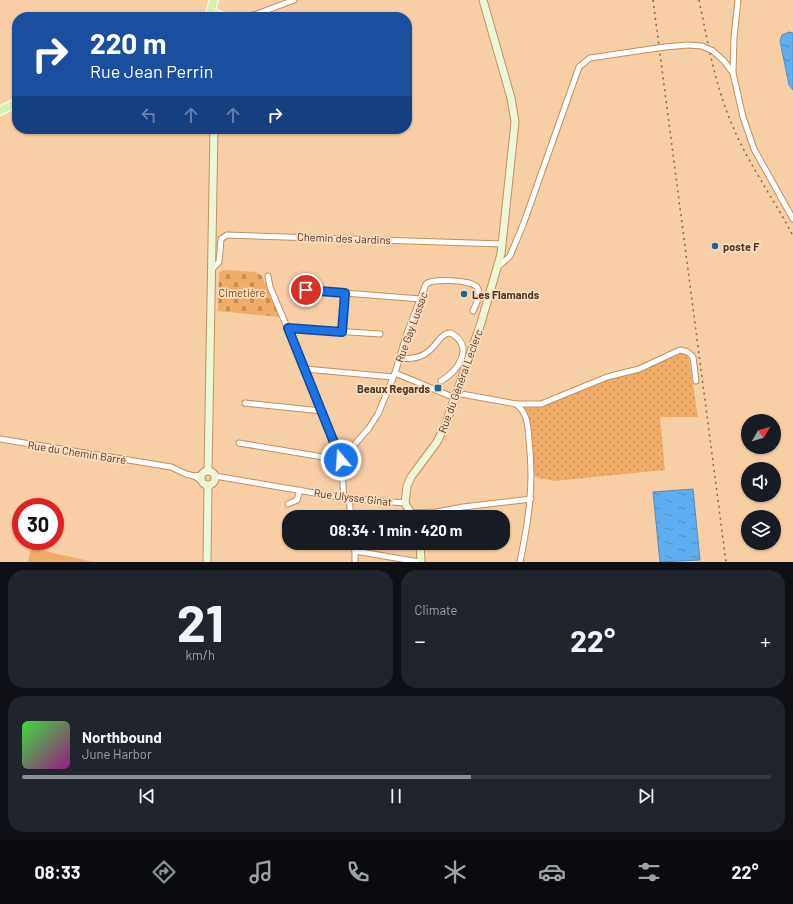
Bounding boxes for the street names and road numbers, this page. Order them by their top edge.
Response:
street label: Chemin des Jardins [297,230,391,246]
street label: Rue Gay Lussac [392,290,430,364]
street label: Rue du Général Leclerc [435,327,485,435]
street label: Rue du Chemin Barré [27,438,127,466]
street label: Rue Ulysse Ginat [313,486,393,508]

